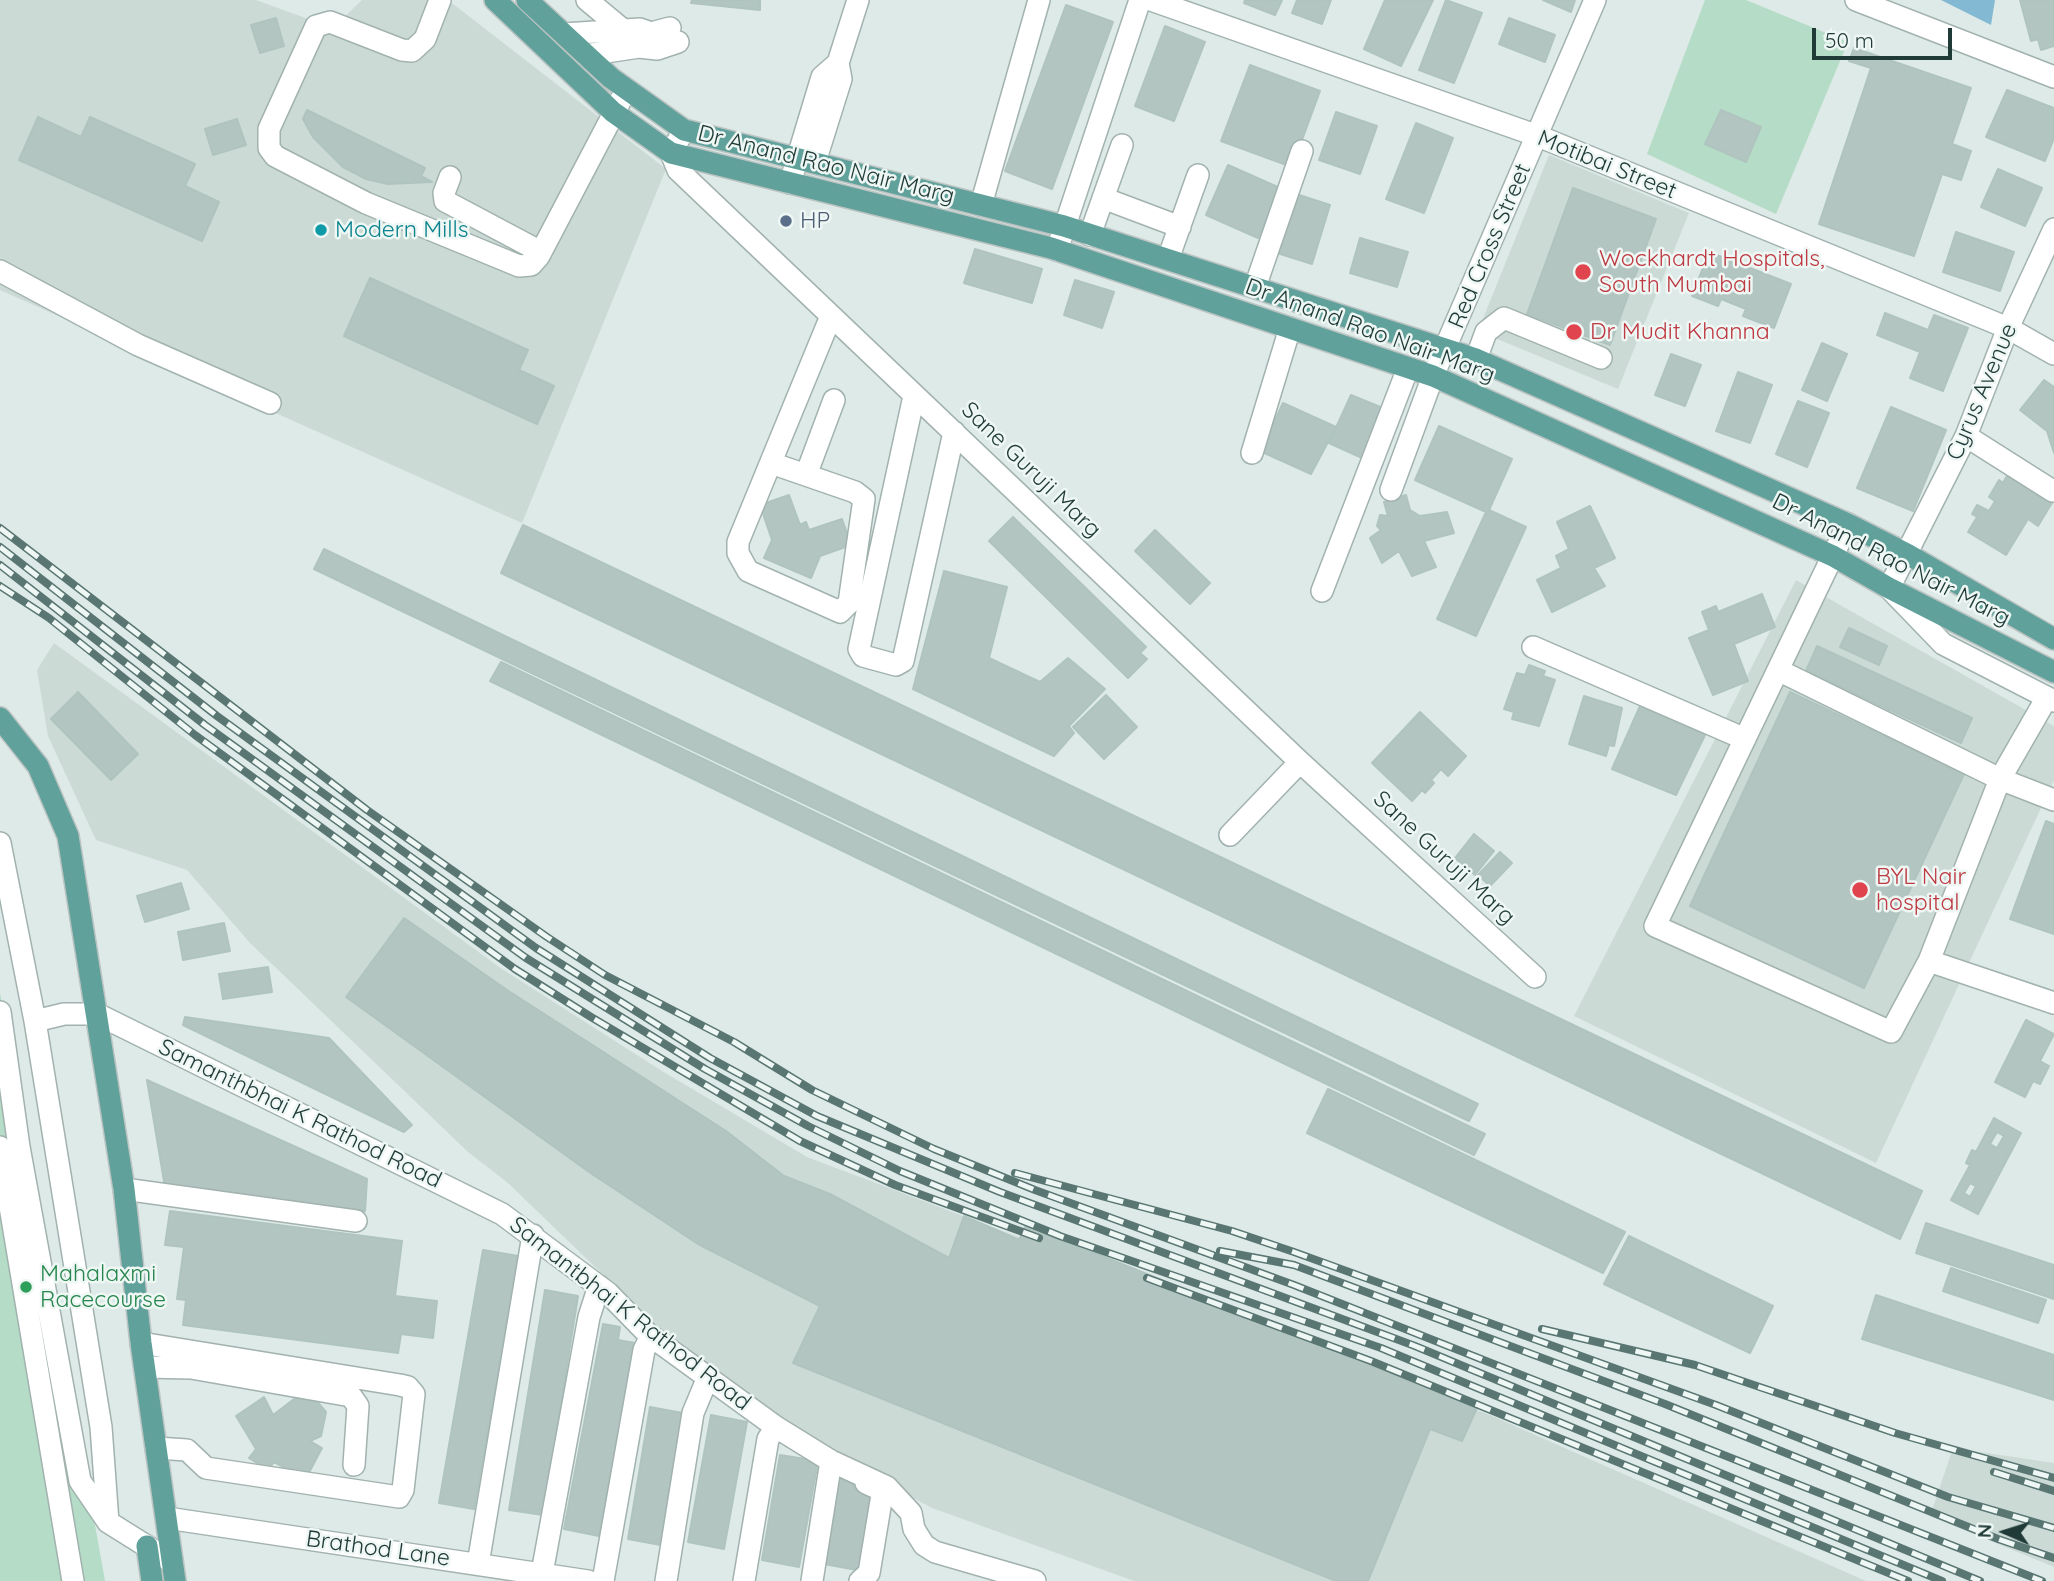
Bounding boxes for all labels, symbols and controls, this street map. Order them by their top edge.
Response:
scale bar [1816,14,1956,58]
text: 50 m [1825,27,1874,53]
street label: Dr Anand Rao Nair Marg [695,120,957,210]
street label: Motibai Street [1533,125,1681,205]
street label: Red Cross Street [1443,159,1537,333]
place label: HP [800,207,830,235]
marker: HP [778,213,794,229]
place label: Modern Mills [335,216,469,244]
marker: Modern Mills [313,222,329,238]
place label: Wockhardt Hospitals, South Mumbai [1599,245,1825,299]
marker: Wockhardt Hospitals, South Mumbai [1573,262,1593,282]
street label: Dr Anand Rao Nair Marg [1241,273,1499,389]
place label: Dr Mudit Khanna [1590,318,1770,346]
street label: Cyrus Avenue [1941,320,2023,464]
marker: Dr Mudit Khanna [1564,322,1584,342]
street label: Sane Guruji Marg [955,396,1107,544]
street label: Dr Anand Rao Nair Marg [1767,488,2015,632]
street label: Sane Guruji Marg [1367,785,1521,931]
place label: BYL Nair hospital [1876,863,1966,917]
marker: BYL Nair hospital [1850,880,1870,900]
street label: Samanthbhai K Rathod Road [154,1033,446,1195]
street label: Samantbhai K Rathod Road [504,1211,756,1417]
place label: Mahalaxmi Racecourse [40,1260,166,1314]
marker: Mahalaxmi Racecourse [18,1279,34,1295]
north arrow [1970,1497,2040,1567]
text: N [1972,1523,1996,1539]
street label: Brathod Lane [304,1525,452,1573]

